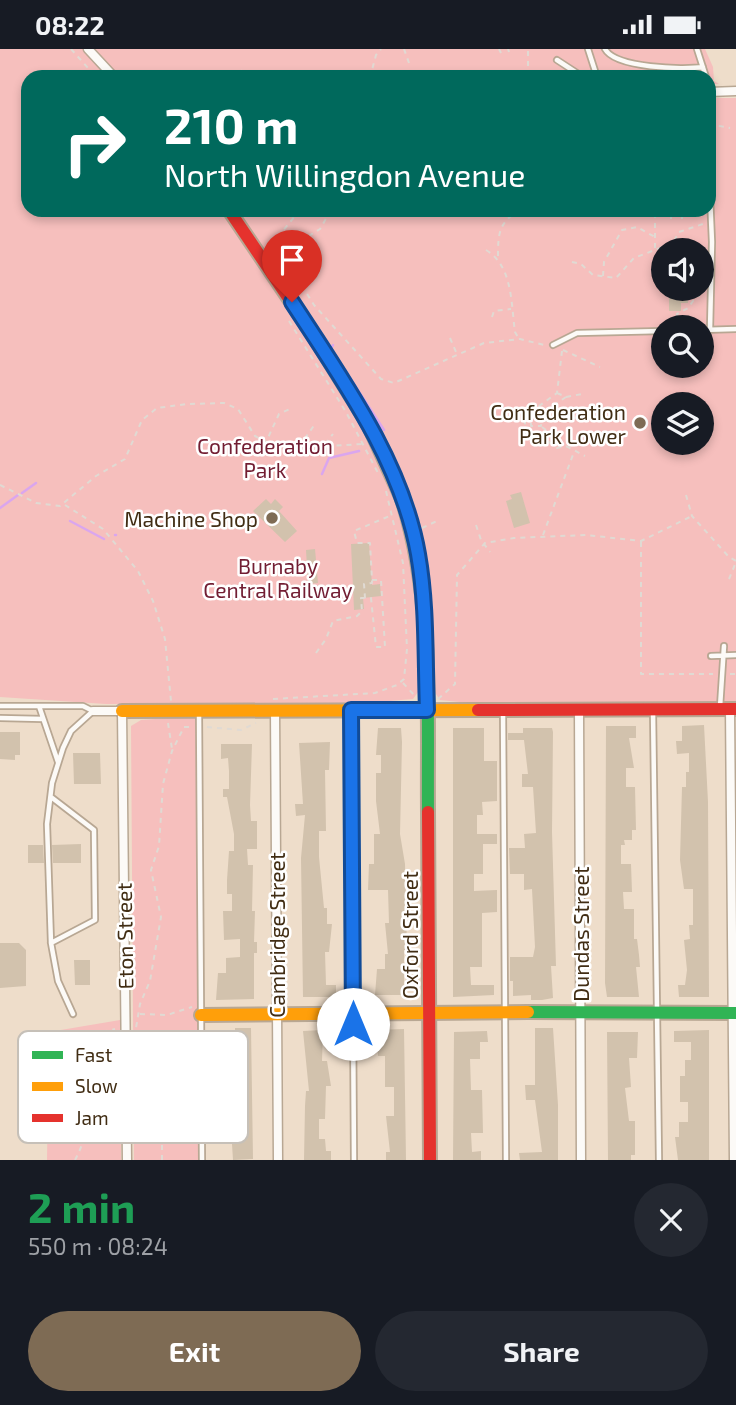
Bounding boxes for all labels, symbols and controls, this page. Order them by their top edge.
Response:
text: 08:22 [35,9,105,40]
text: 210 m [164,95,298,154]
icon: right [49,98,140,189]
text: North Willingdon Avenue [164,155,525,193]
pin [262,230,322,302]
map controls [651,238,714,455]
button: sound [651,238,714,301]
icon: arrive [273,241,311,279]
button: search [651,315,714,378]
button: layers [651,392,714,455]
place label: Confederation Park Lower [490,399,627,448]
marker: Confederation Park Lower [632,415,648,431]
park label: Confederation Park [197,433,333,482]
place label: Machine Shop [124,506,258,531]
marker: Machine Shop [264,510,280,526]
park label: Burnaby Central Railway [203,553,353,602]
street label: Cambridge Street [264,852,289,1018]
street label: Dundas Street [568,866,593,1002]
street label: Oxford Street [397,871,422,999]
street label: Eton Street [111,882,137,990]
position arrow [316,987,390,1061]
legend [18,1031,248,1143]
text: Fast [75,1043,112,1066]
text: Slow [75,1074,118,1097]
text: Jam [75,1106,109,1129]
text: 2 min [28,1181,135,1231]
button: close [634,1183,708,1257]
text: 550 m · 08:24 [28,1232,168,1260]
button: Exit [28,1311,361,1391]
button: Share [375,1311,708,1391]

